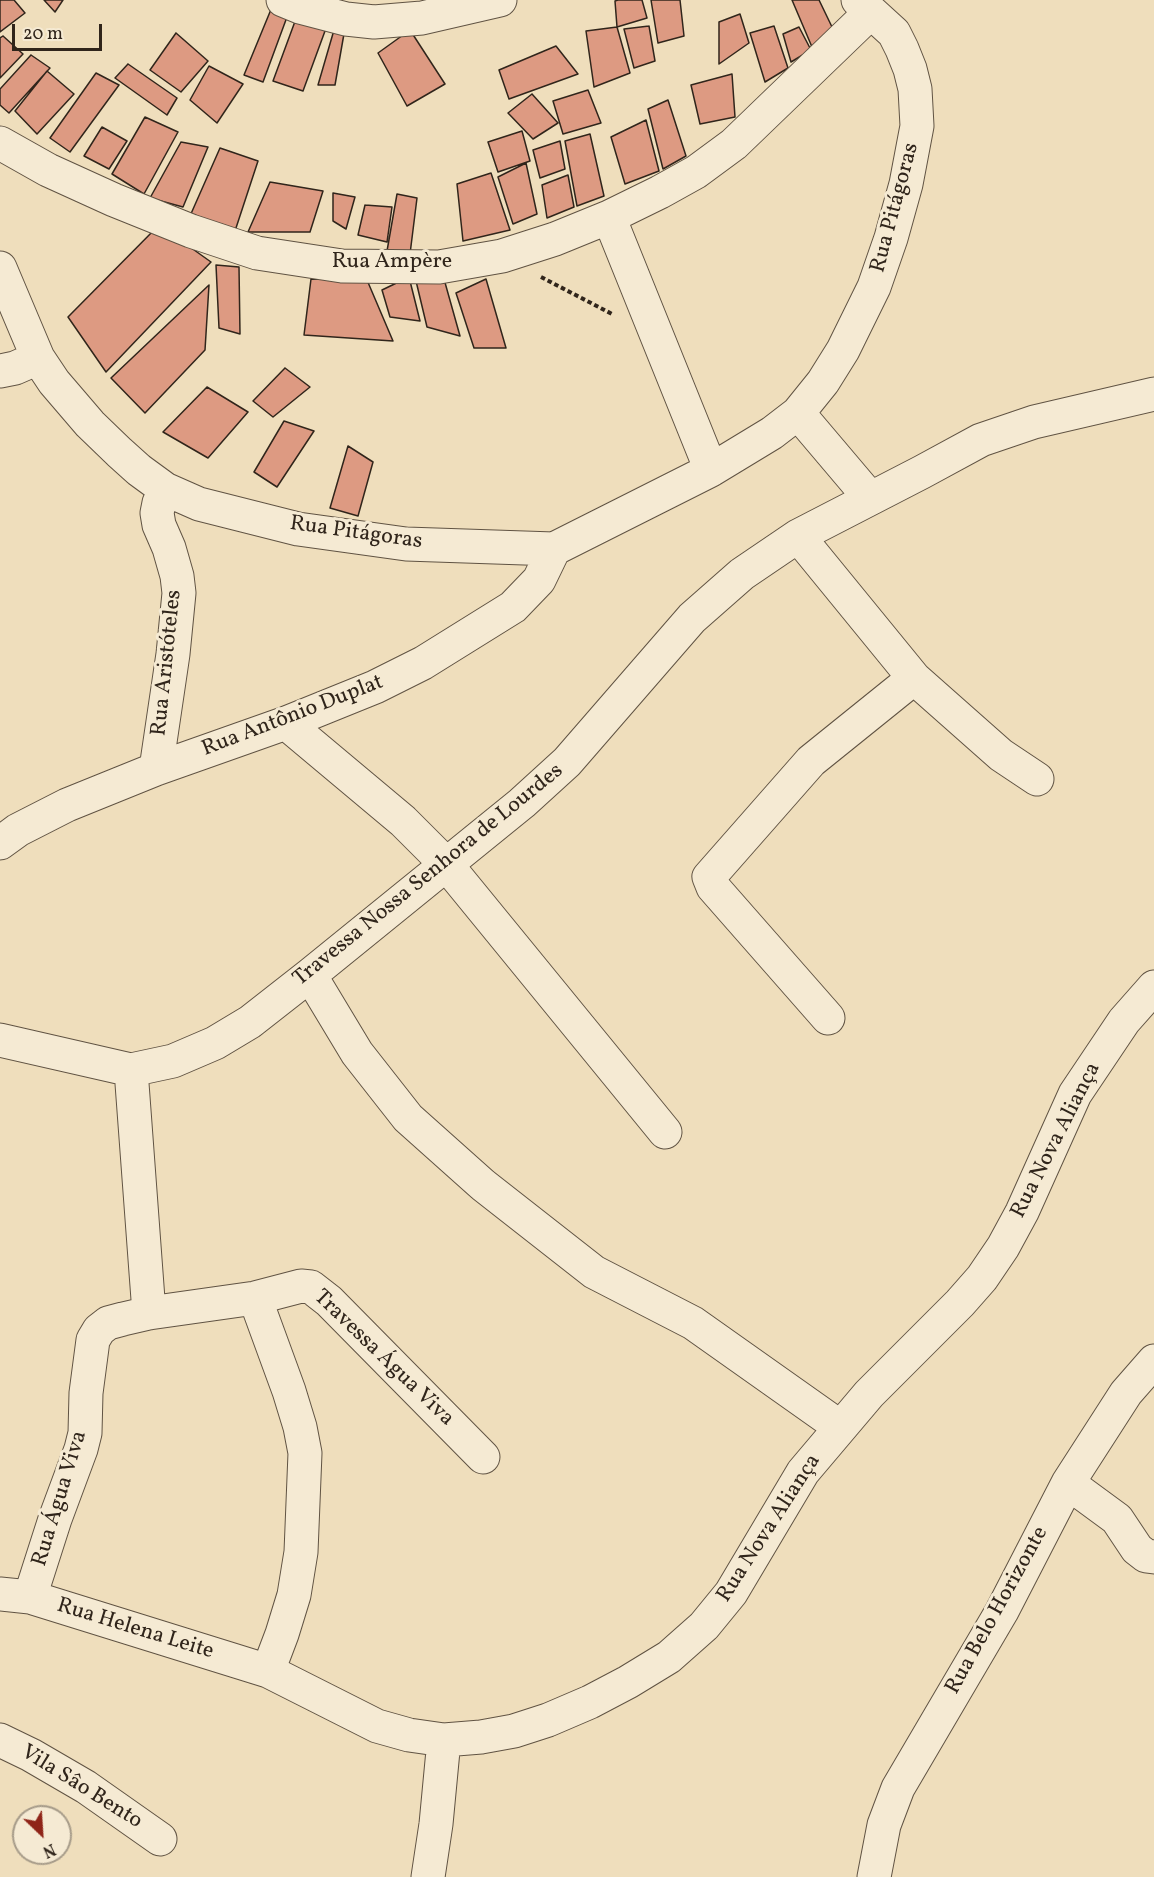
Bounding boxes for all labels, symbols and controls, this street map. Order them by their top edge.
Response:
scale bar [15,12,105,50]
text: 20 m [23,22,63,47]
street label: Rua Pitágoras [866,140,926,276]
street label: Rua Ampère [332,250,452,276]
street label: Rua Pitágoras [288,512,424,556]
street label: Rua Aristóteles [147,588,189,738]
street label: Rua Antônio Duplat [199,670,387,764]
street label: Travessa Nossa Senhora de Lourdes [289,759,569,993]
street label: Rua Nova Aliança [1006,1059,1108,1223]
street label: Travessa Água Viva [307,1285,459,1433]
street label: Rua Água Viva [28,1428,94,1570]
street label: Rua Nova Aliança [712,1450,828,1608]
street label: Rua Belo Horizonte [941,1523,1055,1699]
street label: Rua Helena Leite [53,1594,217,1666]
street label: Vila Sâo Bento [15,1740,147,1836]
north arrow [12,1805,72,1865]
text: N [39,1837,59,1862]

